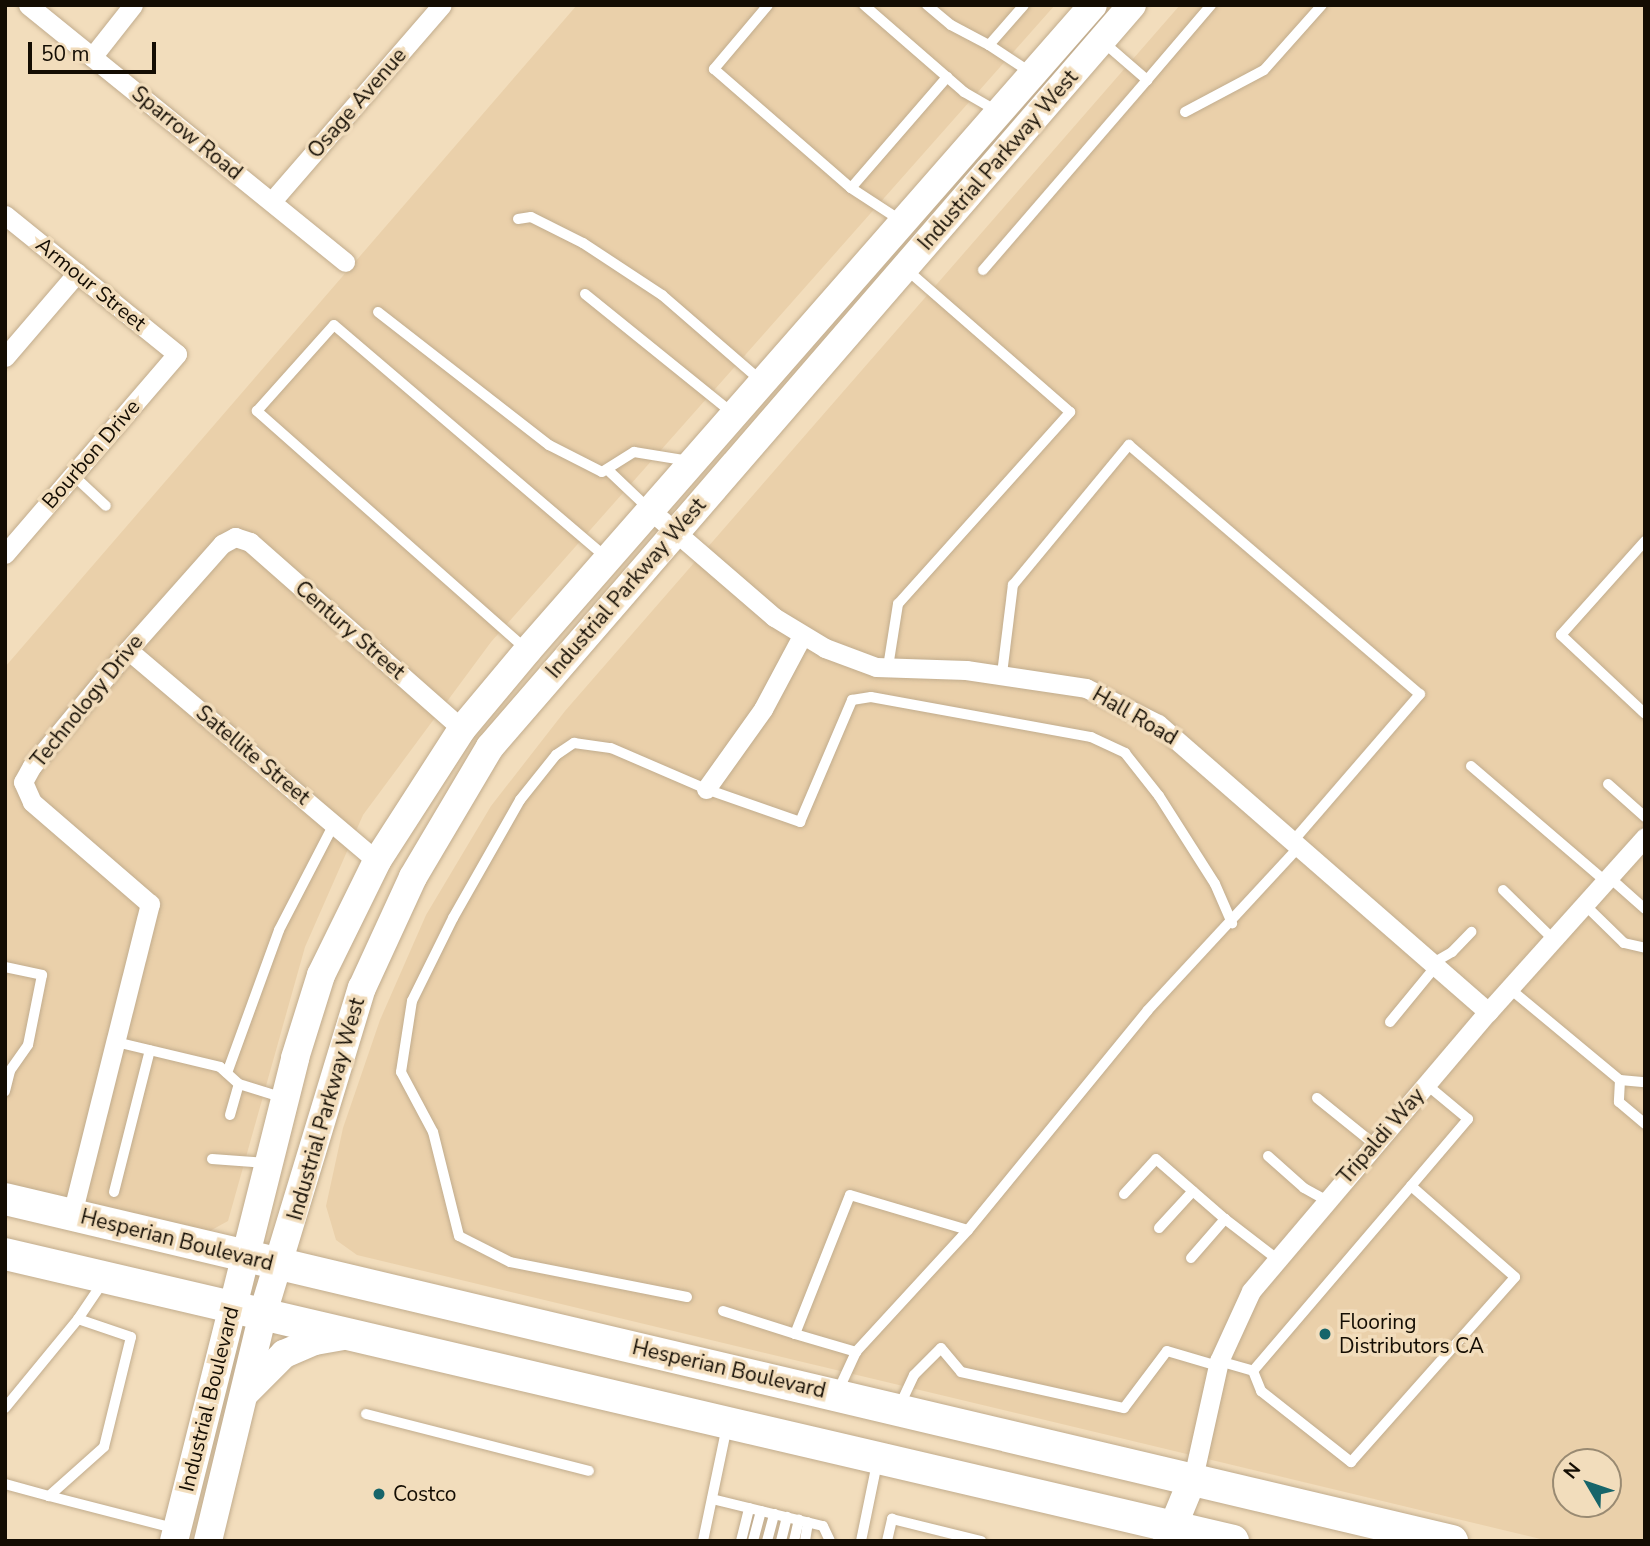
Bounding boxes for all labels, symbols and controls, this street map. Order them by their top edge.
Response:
scale bar [32,28,159,72]
text: 50 m [41,40,90,68]
street label: Osage Avenue [302,43,412,163]
street label: Industrial Parkway West [913,65,1083,255]
street label: Sparrow Road [127,81,247,185]
street label: Armour Street [31,232,151,336]
street label: Bourbon Drive [37,394,145,514]
street label: Industrial Parkway West [541,493,711,683]
street label: Century Street [290,575,410,685]
street label: Technology Drive [26,630,148,772]
street label: Hall Road [1088,682,1182,750]
street label: Satellite Street [191,700,315,810]
street label: Industrial Parkway West [282,995,370,1223]
street label: Tripaldi Way [1332,1083,1430,1189]
street label: Hesperian Boulevard [78,1204,276,1276]
street label: Industrial Boulevard [174,1304,244,1494]
place label: Flooring Distributors CA [1339,1309,1484,1359]
marker: Flooring Distributors CA [1317,1326,1333,1342]
street label: Hesperian Boulevard [630,1334,828,1404]
north arrow [1552,1448,1622,1518]
text: N [1558,1457,1587,1485]
place label: Costco [393,1481,457,1507]
marker: Costco [371,1486,387,1502]

